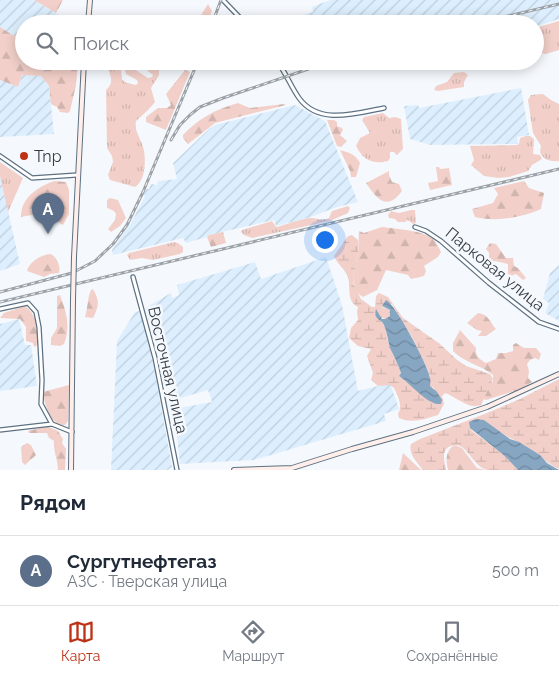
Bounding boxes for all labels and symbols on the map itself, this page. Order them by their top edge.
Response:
place label: Tnp [34,147,62,166]
marker: Tnp [18,150,30,162]
pin: A [32,193,64,234]
street label: Парковая улица [442,223,548,315]
your location [312,227,338,253]
street label: Восточная улица [144,305,192,435]

